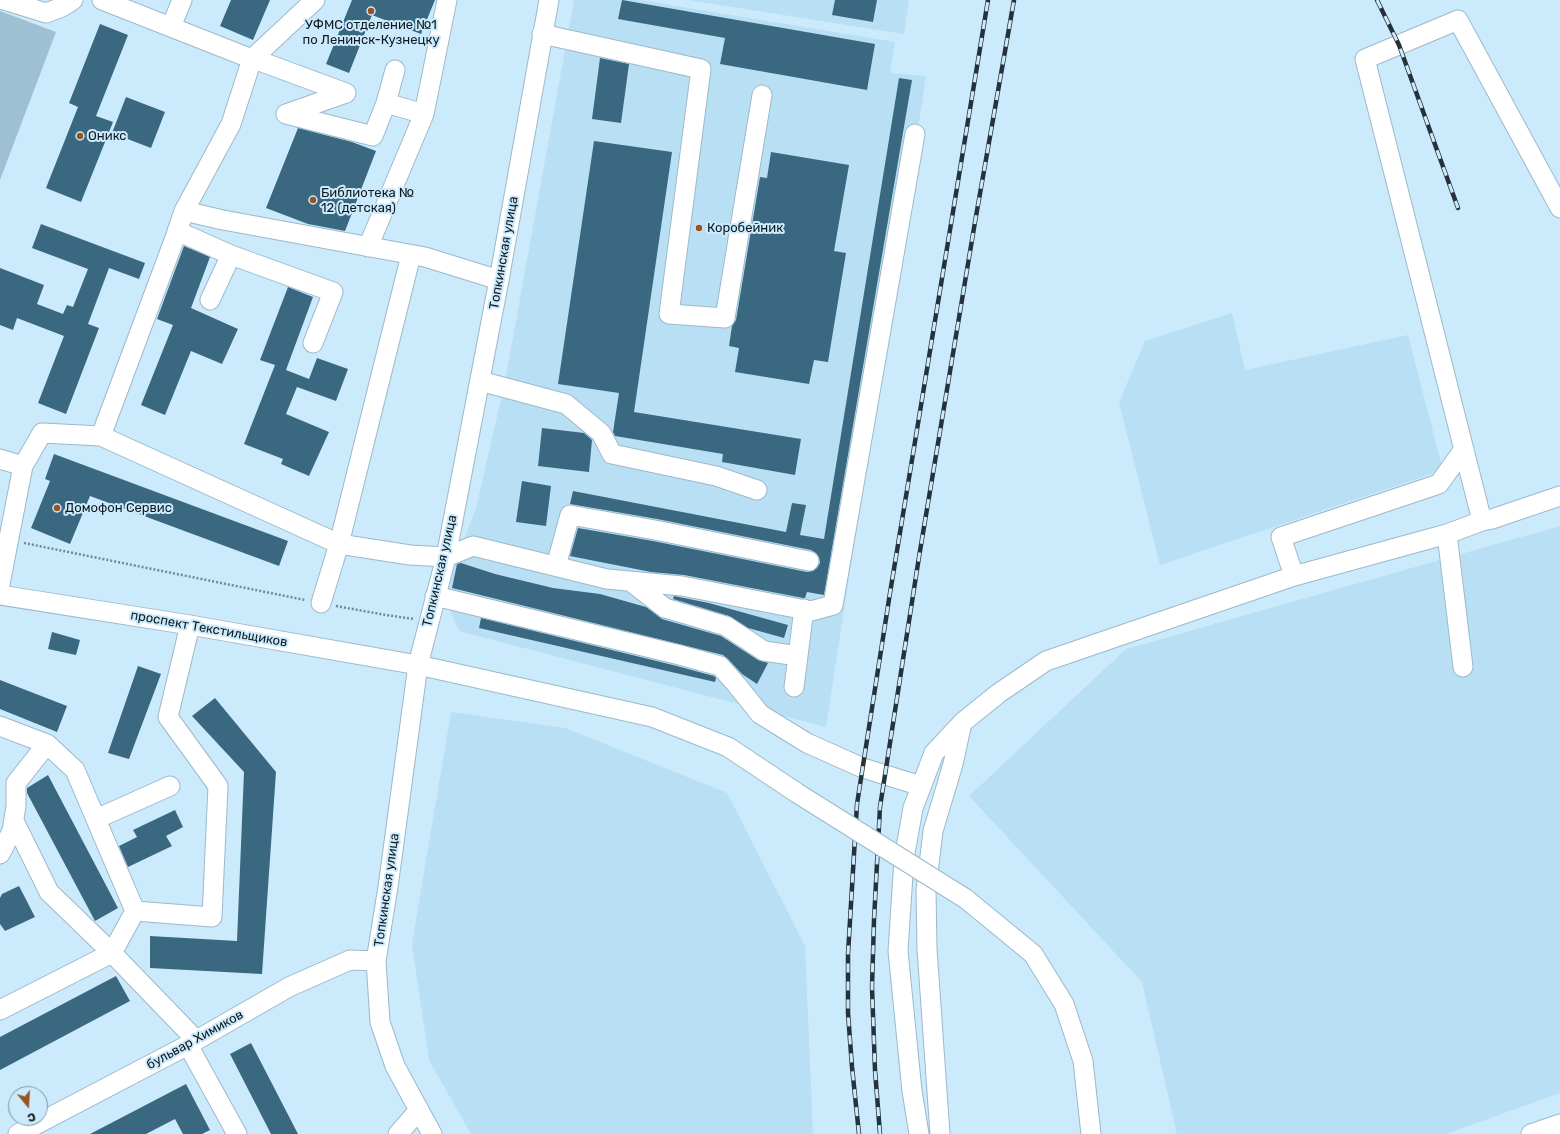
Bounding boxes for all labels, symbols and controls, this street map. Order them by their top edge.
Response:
marker: УФМС отделение №1 по Ленинск-Кузнецку [366,6,376,16]
place label: УФМС отделение №1 по Ленинск-Кузнецку [302,17,440,48]
place label: Оникс [88,128,126,144]
marker: Оникс [75,131,85,141]
place label: Библиотека № 12 (детская) [321,185,414,216]
marker: Библиотека № 12 (детская) [308,195,318,205]
street label: Топкинская улица [486,195,522,311]
place label: Коробейник [707,220,783,236]
marker: Коробейник [694,223,704,233]
place label: Домофон Сервис [65,500,172,516]
marker: Домофон Сервис [52,503,62,513]
street label: Топкинская улица [420,513,460,629]
street label: проспект Текстильщиков [129,608,289,650]
street label: Топкинская улица [371,832,403,948]
street label: бульвар Химиков [144,1007,246,1073]
north arrow [8,1086,48,1126]
text: С [26,1110,37,1124]

